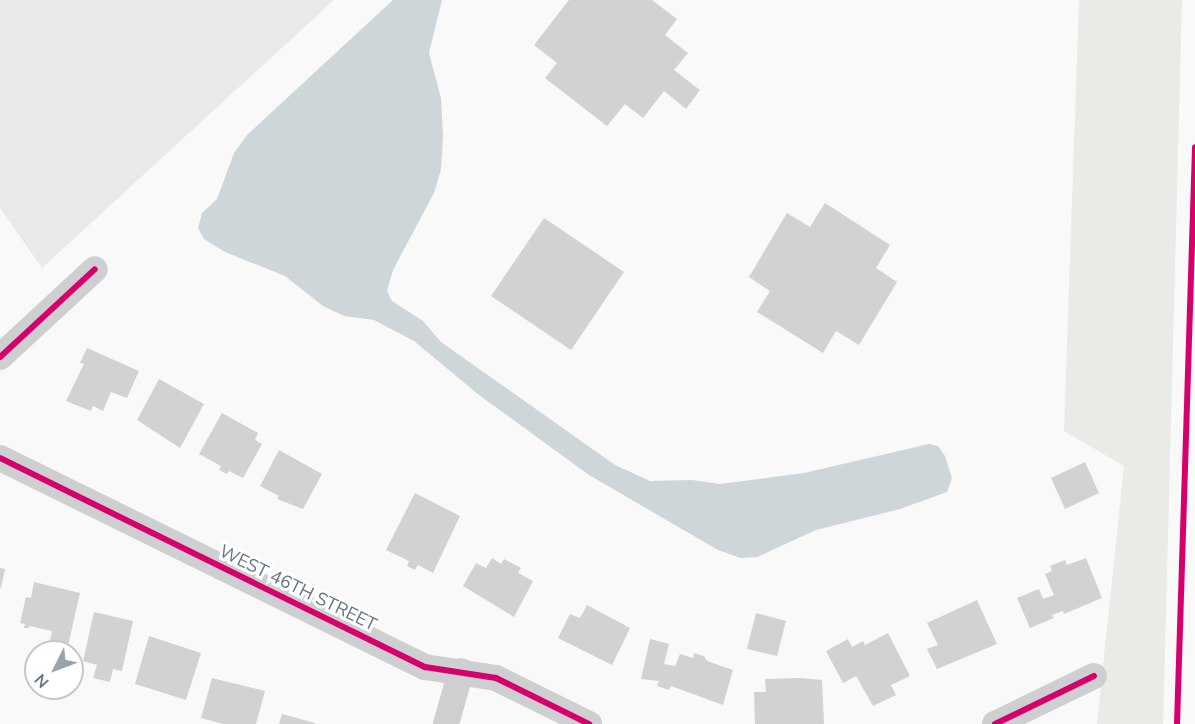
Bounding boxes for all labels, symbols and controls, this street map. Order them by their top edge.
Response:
street label: WEST 46TH STREET [216,541,380,635]
north arrow [24,640,84,700]
text: N [30,669,54,693]

